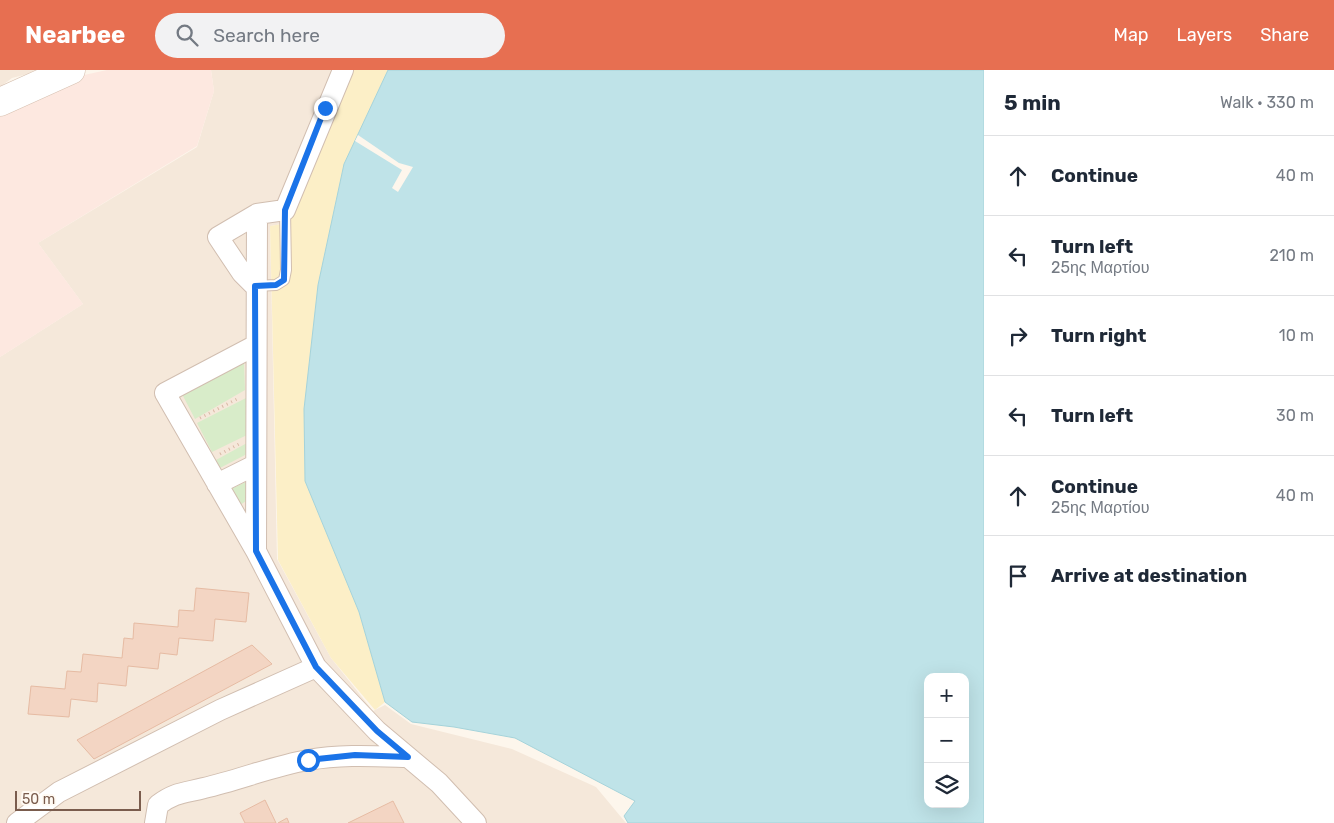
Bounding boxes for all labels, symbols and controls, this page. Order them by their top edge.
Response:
search box [155,13,505,58]
text: Nearbee [25,21,125,49]
icon: search [173,21,201,49]
text: Search here [213,24,320,47]
text: Map [1114,24,1149,46]
text: Layers [1177,24,1232,46]
text: Share [1260,24,1309,46]
text: 5 min [1004,90,1061,115]
text: Walk · 330 m [1220,93,1314,112]
route end [314,97,337,120]
icon: ahead [1004,162,1032,190]
text: Continue [1051,164,1138,187]
text: 40 m [1276,166,1314,185]
text: Turn left [1051,235,1133,258]
icon: left [1004,242,1032,270]
text: 210 m [1269,246,1314,265]
text: 25ης Μαρτίου [1051,258,1149,277]
icon: right [1004,322,1032,350]
text: Turn right [1051,324,1146,347]
text: 10 m [1279,326,1314,345]
icon: left [1004,402,1032,430]
text: Turn left [1051,404,1133,427]
text: 30 m [1276,406,1314,425]
text: Continue [1051,475,1138,498]
icon: ahead [1004,482,1032,510]
text: 40 m [1276,486,1314,505]
text: 25ης Μαρτίου [1051,498,1149,517]
icon: arrive [1004,562,1032,590]
text: Arrive at destination [1051,564,1247,587]
map controls [924,673,969,808]
button: + [924,673,969,718]
button: − [924,718,969,763]
route start [297,749,320,772]
button: layers [924,763,969,808]
scale bar [15,788,141,811]
text: 50 m [22,791,55,808]

